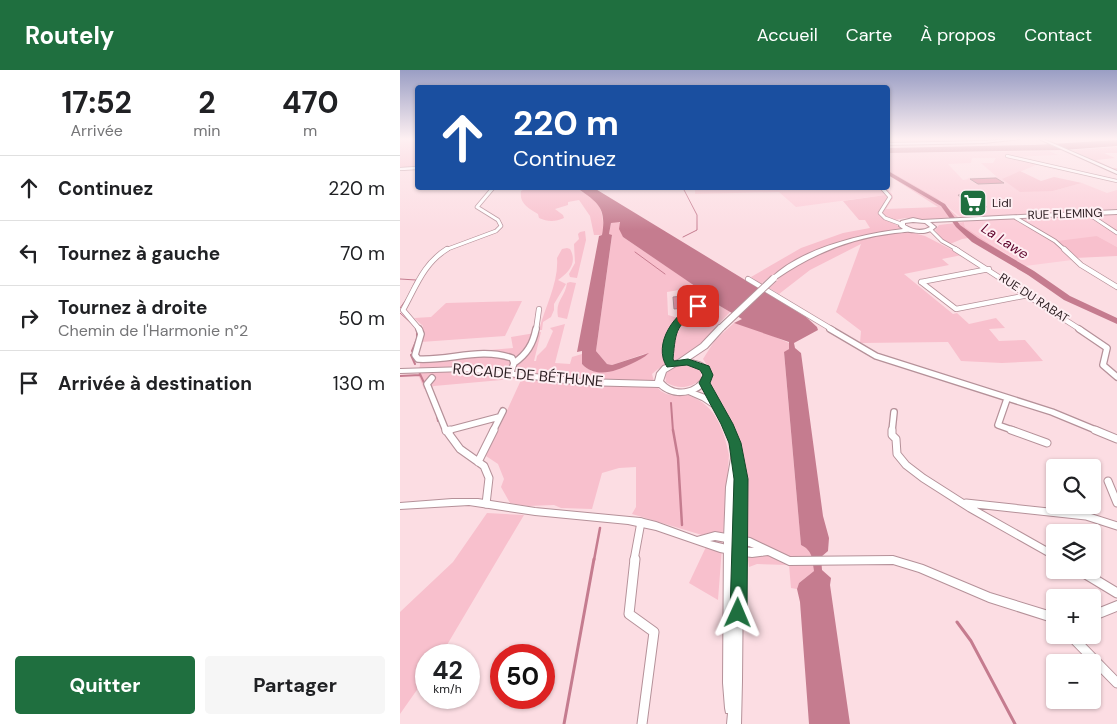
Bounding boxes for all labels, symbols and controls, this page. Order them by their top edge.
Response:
text: Routely [25,20,114,51]
text: Accueil [757,23,818,47]
text: Carte [846,23,892,47]
text: À propos [920,23,996,47]
text: Contact [1024,23,1092,47]
text: 17:52 [61,83,132,122]
text: 2 [198,83,216,122]
text: 470 [282,83,339,122]
text: 220 m [513,100,619,146]
icon: ahead [430,105,495,170]
text: Arrivée [70,120,123,141]
text: min [193,120,221,141]
text: m [303,120,317,141]
text: Continuez [513,144,616,173]
icon: ahead [15,174,43,202]
text: Continuez [58,176,153,201]
text: 220 m [328,176,385,201]
supermarket icon: Lidl [958,188,988,218]
place label: Lidl [992,195,1011,211]
street label: RUE FLEMING [1027,205,1103,223]
water label: La Lawe [978,219,1032,263]
icon: left [15,239,43,267]
text: Tournez à gauche [58,241,220,266]
text: 70 m [340,241,385,266]
street label: RUE DU RABAT [996,269,1072,327]
pin [677,285,719,327]
icon: arrive [684,292,712,320]
text: Tournez à droite [58,295,208,320]
icon: right [15,304,43,332]
text: 50 m [338,306,385,331]
text: Chemin de l'Harmonie n°2 [58,320,248,341]
street label: ROCADE DE BÉTHUNE [452,358,604,392]
icon: arrive [15,369,43,397]
text: Arrivée à destination [58,371,252,396]
text: 130 m [333,371,385,396]
map controls [1046,459,1101,709]
button: search [1046,459,1101,514]
button: layers [1046,524,1101,579]
position arrow [711,586,763,638]
button: + [1046,589,1101,644]
speed limit sign: 50 [490,644,555,709]
text: 42 [432,654,463,687]
button: − [1046,654,1101,709]
button: Quitter [15,656,195,714]
button: Partager [205,656,385,714]
text: km/h [433,681,462,697]

